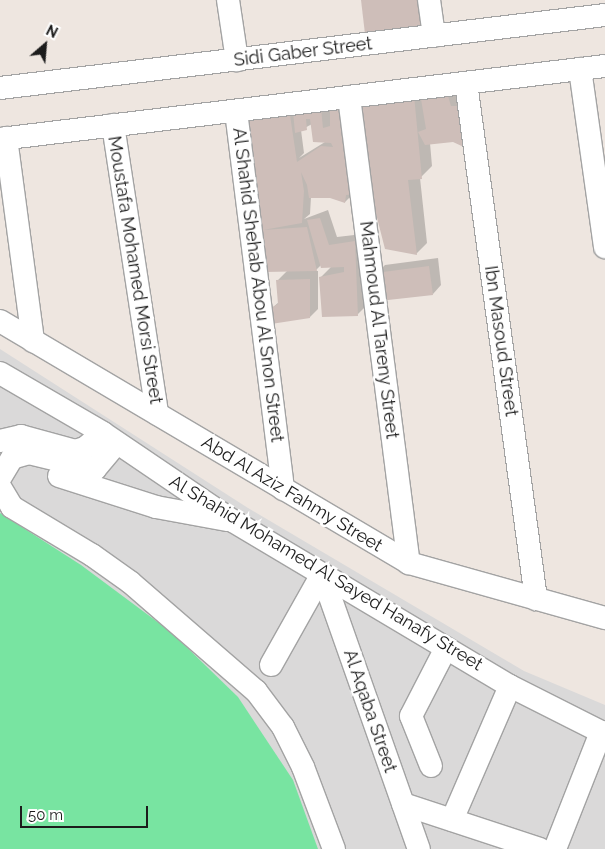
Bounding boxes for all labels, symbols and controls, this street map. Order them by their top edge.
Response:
north arrow [20,20,70,70]
text: N [43,22,60,41]
street label: Sidi Gaber Street [232,33,374,71]
street label: Al Shahid Shehab Abou Al Snon Street [228,125,288,445]
street label: Moustafa Mohamed Morsi Street [103,134,167,406]
street label: Mahmoud Al Tareny Street [355,219,403,441]
street label: Ibn Masoud Street [480,264,522,418]
street label: Abd Al Aziz Fahmy Street [197,431,387,557]
street label: Al Shahid Mohamed Al Sayed Hanafy Street [164,470,488,676]
street label: Al Aqaba Street [339,646,401,776]
scale bar [22,796,150,828]
text: 50 m [28,806,63,824]

